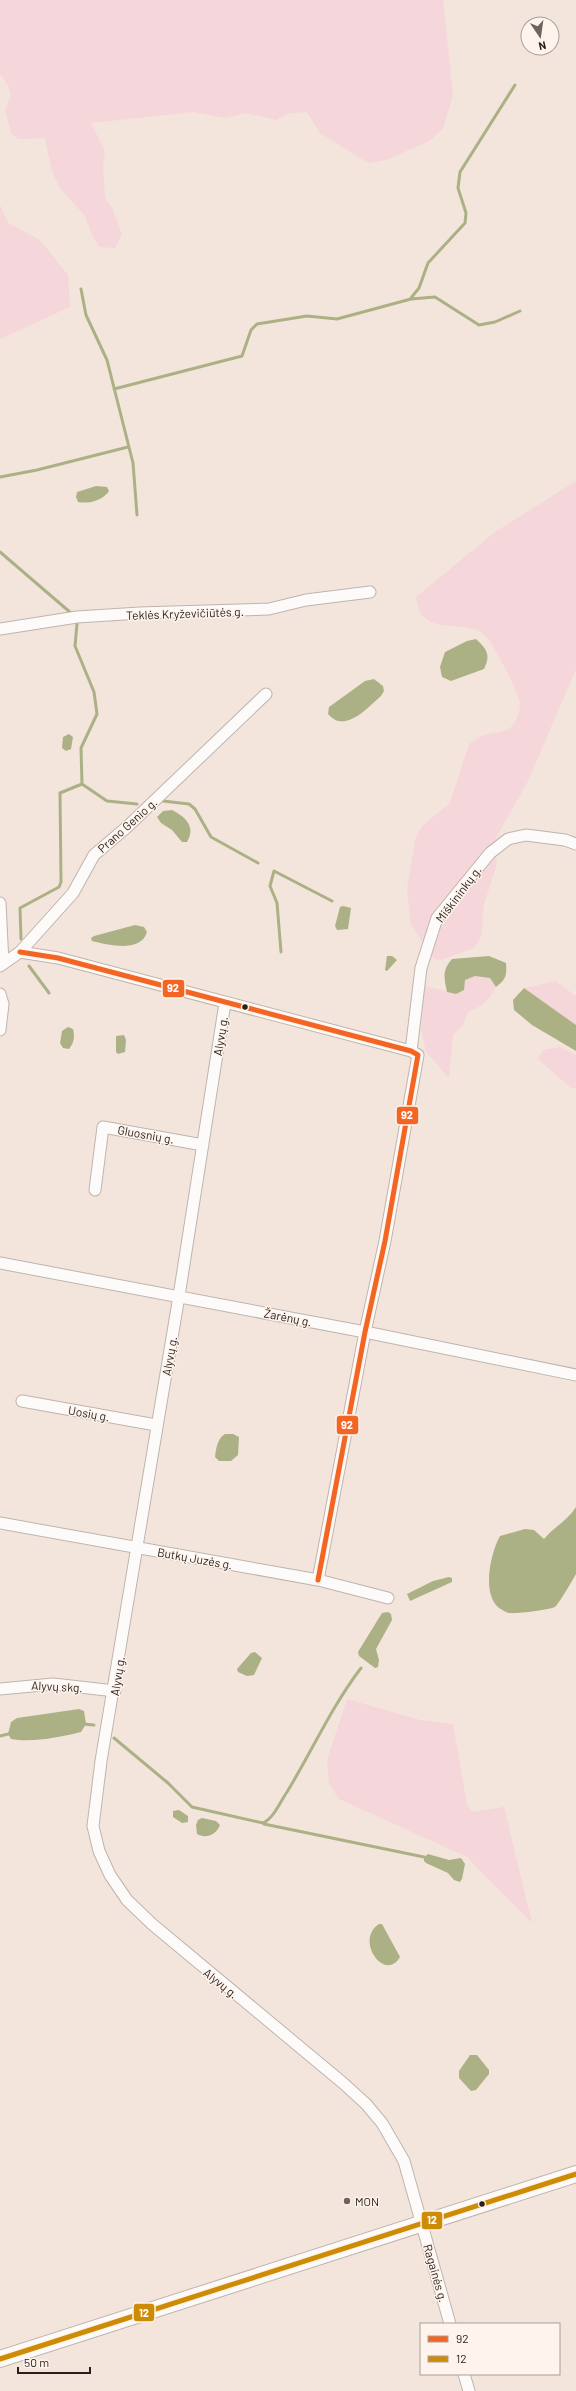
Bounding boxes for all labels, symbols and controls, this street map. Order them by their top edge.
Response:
north arrow [520,16,560,56]
text: N [537,39,547,53]
street label: Teklės Kryževičiūtės g. [126,604,244,622]
street label: Prano Genio g. [94,795,160,855]
street label: Miškininkų g. [432,863,484,925]
line badge: 92 [162,979,185,998]
text: 92 [167,981,179,994]
unlabelled marker [240,1002,250,1012]
street label: Alyvų g. [210,1015,230,1057]
line badge: 92 [396,1106,419,1125]
text: 92 [401,1108,413,1121]
street label: Gluosnių g. [117,1122,175,1146]
street label: Žarėnų g. [263,1305,313,1329]
street label: Alyvų g. [159,1335,179,1377]
street label: Uosių g. [67,1402,111,1424]
line badge: 92 [336,1415,359,1435]
text: 92 [341,1418,353,1431]
street label: Butkų Juzės g. [156,1545,234,1571]
street label: Alyvų g. [107,1655,127,1697]
street label: Alyvų skg. [31,1678,83,1694]
street label: Alyvų g. [201,1965,241,2001]
place label: MON [355,2194,379,2208]
marker: MON [342,2196,352,2206]
unlabelled marker [477,2199,487,2209]
line badge: 12 [421,2211,443,2230]
text: 12 [427,2213,437,2226]
street label: Ragainės g. [421,2242,451,2304]
line badge: 12 [133,2303,155,2322]
text: 12 [139,2306,149,2319]
legend [420,2323,560,2375]
text: 92 [456,2331,469,2345]
scale bar [18,2349,90,2375]
text: 12 [456,2351,467,2365]
text: 50 m [24,2355,49,2369]

